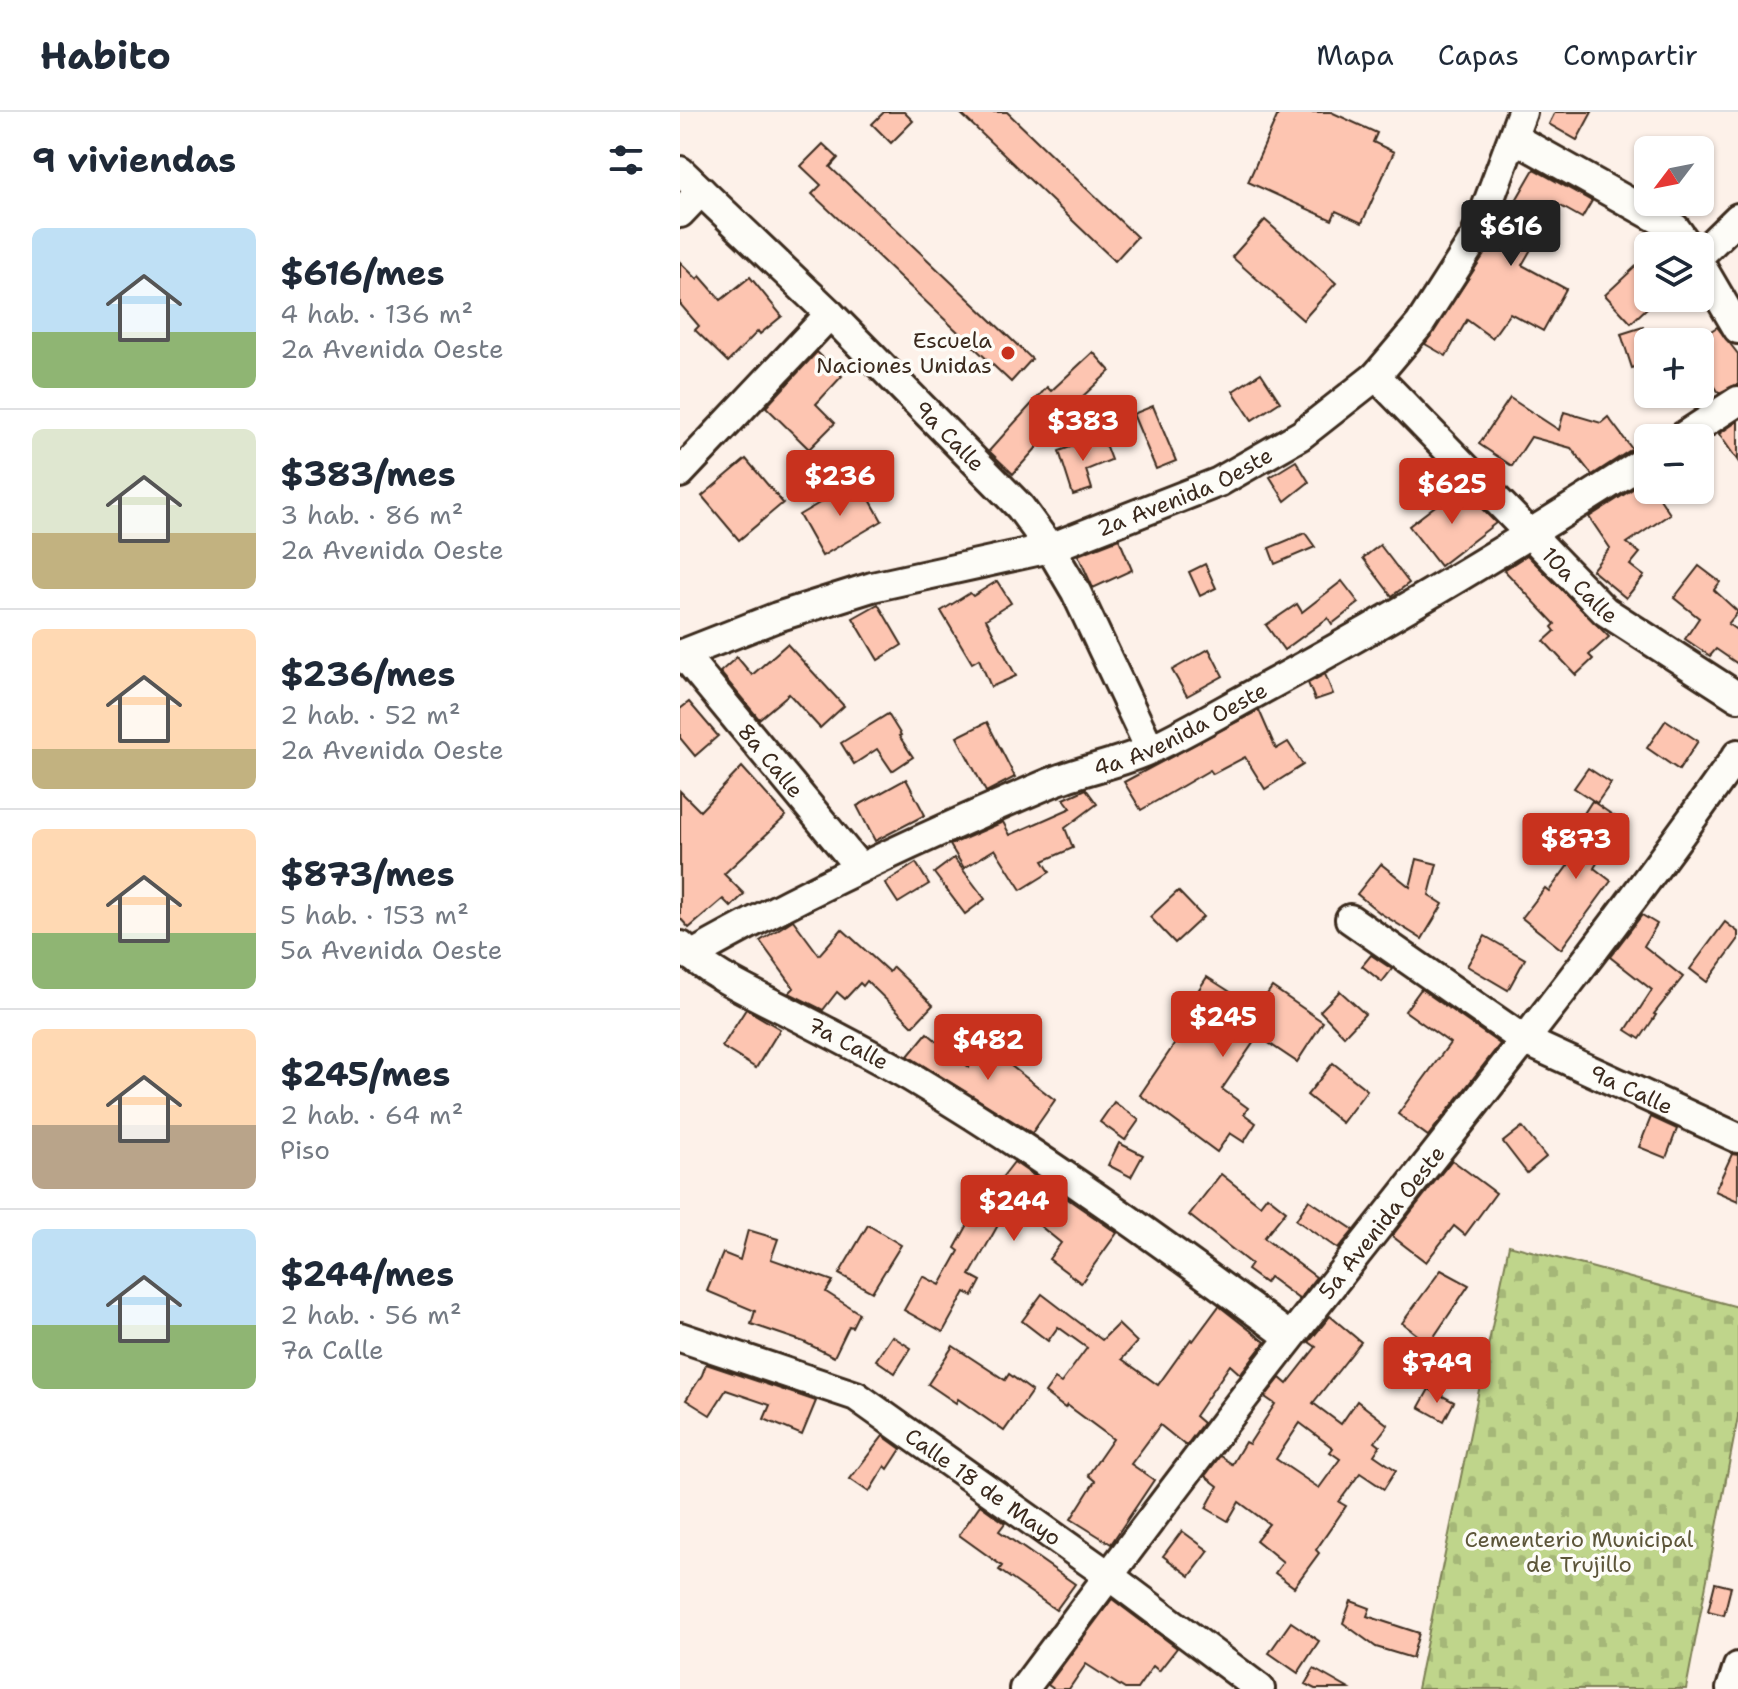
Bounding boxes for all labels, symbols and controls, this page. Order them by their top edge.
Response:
text: Habito [40,30,171,81]
text: Mapa [1316,36,1394,74]
text: Capas [1438,36,1519,74]
text: Compartir [1563,36,1698,74]
north arrow [1634,136,1714,216]
map controls [1634,136,1714,504]
text: 9 viviendas [32,137,236,183]
icon: filters [604,138,648,182]
pin: $616 [1464,200,1558,268]
text: $616 [1479,208,1543,243]
button: layers [1634,232,1714,312]
text: $616/mes [280,250,445,296]
icon: home [96,260,192,356]
text: 4 hab. · 136 m² [280,296,473,331]
place label: Escuela Naciones Unidas [816,326,992,380]
button: + [1634,328,1714,408]
text: 2a Avenida Oeste [280,331,504,366]
marker: Escuela Naciones Unidas [999,344,1017,362]
street label: 9a Calle [908,394,991,478]
pin: $383 [1036,395,1130,463]
text: $383 [1047,403,1119,438]
button: − [1634,424,1714,504]
street label: 2a Avenida Oeste [1093,440,1278,543]
pin: $236 [793,450,887,518]
text: $383/mes [280,451,456,497]
text: $236 [804,458,876,493]
pin: $625 [1405,458,1499,526]
icon: home [96,461,192,557]
text: $625 [1417,466,1487,501]
text: 3 hab. · 86 m² [280,497,464,532]
text: 2a Avenida Oeste [280,532,504,567]
street label: 10a Calle [1535,541,1623,630]
text: $236/mes [280,651,455,697]
icon: home [96,661,192,757]
street label: 4a Avenida Oeste [1090,675,1272,783]
text: 2 hab. · 52 m² [280,697,461,732]
street label: 8a Calle [731,717,810,804]
text: 2a Avenida Oeste [280,732,504,767]
pin: $873 [1529,813,1623,881]
text: $873 [1540,821,1612,856]
text: $873/mes [280,851,455,897]
icon: home [96,861,192,957]
text: 5 hab. · 153 m² [280,897,469,932]
text: 5a Avenida Oeste [280,932,502,967]
pin: $245 [1176,991,1270,1059]
text: $245 [1189,999,1257,1034]
street label: 7a Calle [803,1010,894,1077]
pin: $482 [941,1014,1035,1082]
text: $482 [952,1022,1024,1057]
text: $245/mes [280,1051,451,1097]
street label: 9a Calle [1585,1058,1677,1121]
icon: home [96,1061,192,1157]
text: 2 hab. · 64 m² [280,1097,463,1132]
text: Piso [280,1132,330,1167]
street label: 5a Avenida Oeste [1312,1140,1452,1305]
pin: $244 [967,1175,1061,1243]
text: $244 [979,1183,1049,1218]
text: $244/mes [280,1251,454,1297]
icon: home [96,1261,192,1357]
text: 2 hab. · 56 m² [280,1297,462,1332]
text: 7a Calle [280,1332,384,1367]
pin: $749 [1390,1337,1484,1405]
text: $749 [1401,1345,1473,1380]
street label: Calle 18 de Mayo [899,1421,1067,1553]
park label: Cementerio Municipal de Trujillo [1465,1525,1694,1579]

